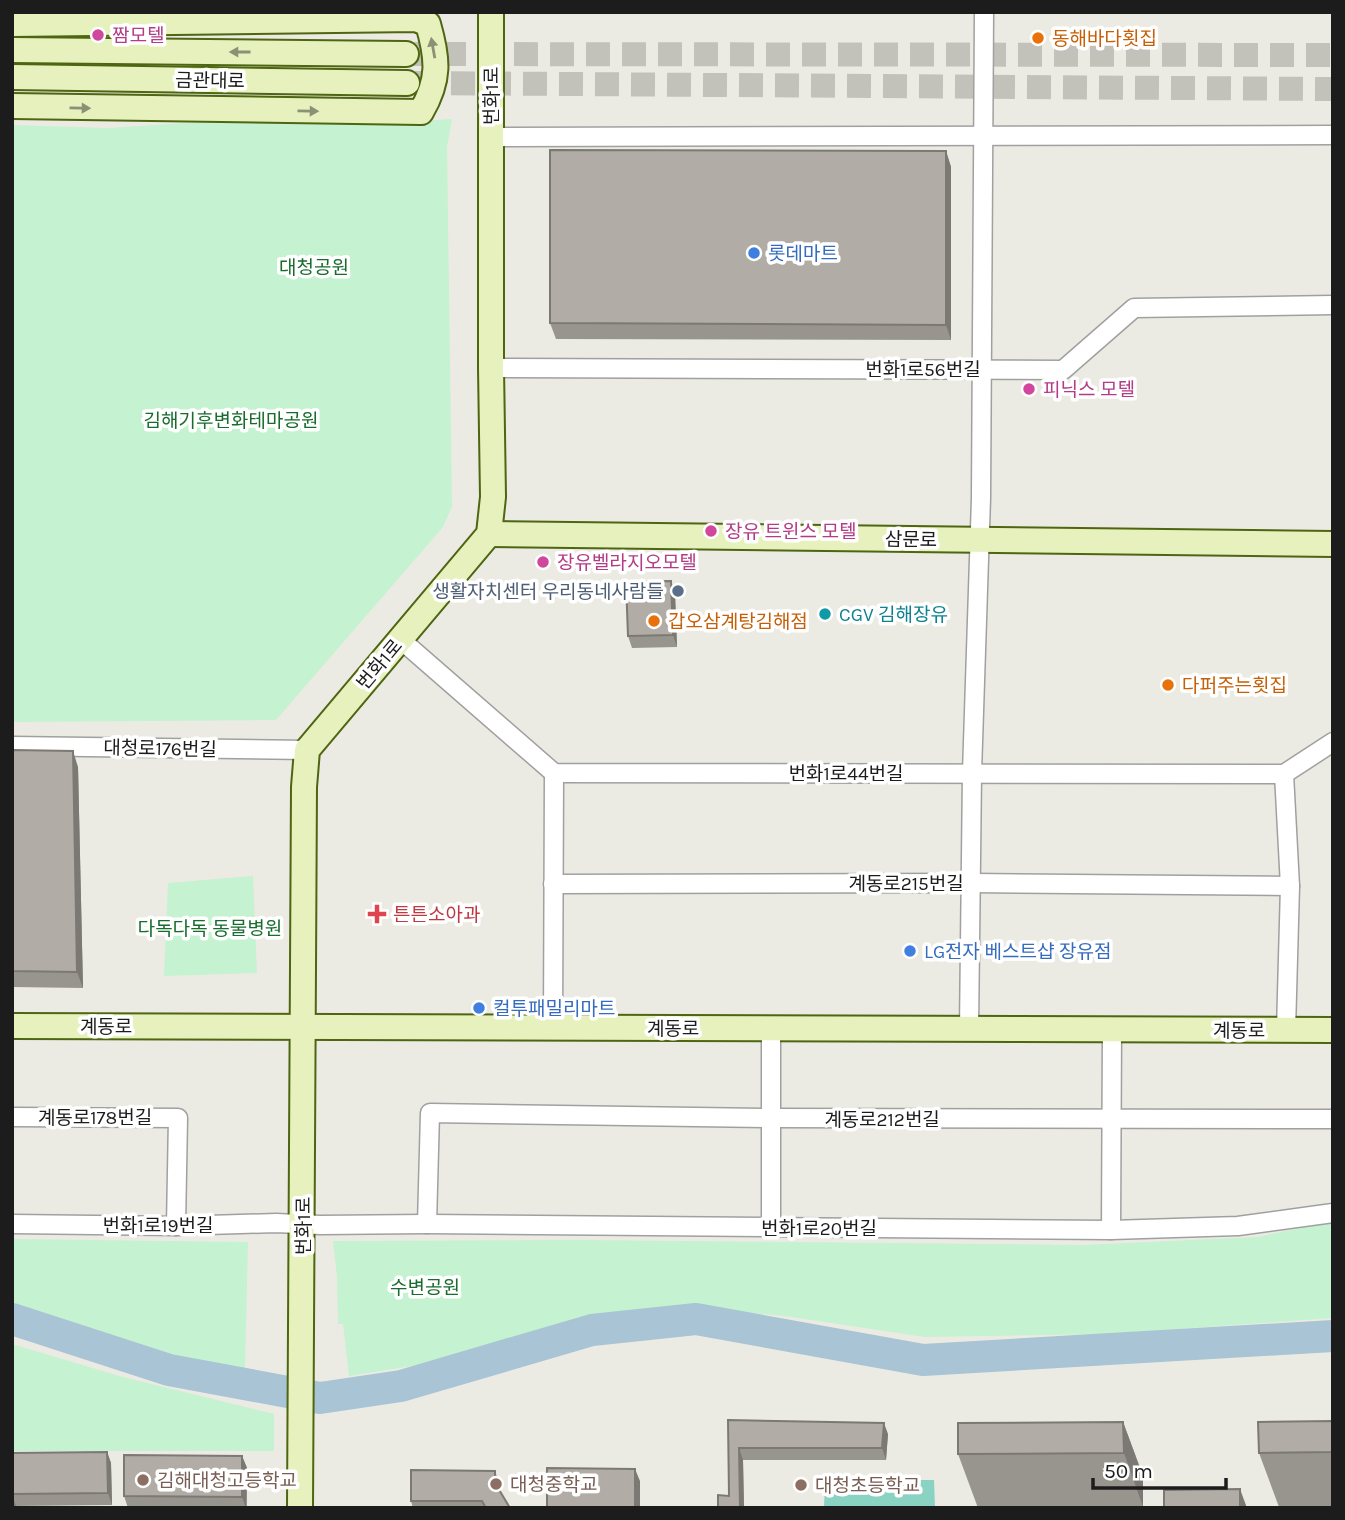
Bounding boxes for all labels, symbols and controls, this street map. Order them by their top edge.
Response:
place label: 짬모텔 [112,25,164,47]
marker: 짬모텔 [90,27,106,43]
place label: 동해바다횟집 [1052,28,1157,50]
marker: 동해바다횟집 [1030,30,1046,46]
one-way arrow [427,36,438,58]
one-way arrow [229,46,251,58]
street label: 번화1로 [481,67,503,125]
street label: 금관대로 [175,69,245,93]
one-way arrow [70,102,92,113]
one-way arrow [297,105,319,116]
place label: 롯데마트 [768,243,838,265]
marker: 롯데마트 [746,245,762,261]
park label: 대청공원 [279,257,349,279]
street label: 번화1로56번길 [865,359,981,381]
place label: 피닉스 모텔 [1043,379,1135,401]
marker: 피닉스 모텔 [1021,381,1037,397]
park label: 김해기후변화테마공원 [144,410,318,432]
place label: 장유 트윈스 모텔 [725,521,856,543]
marker: 장유 트윈스 모텔 [703,523,719,539]
street label: 삼문로 [885,529,937,551]
place label: 장유벨라지오모텔 [557,552,697,574]
marker: 장유벨라지오모텔 [535,554,551,570]
place label: 생활자치센터 우리동네사람들 [432,581,664,603]
marker: 생활자치센터 우리동네사람들 [670,583,686,599]
place label: CGV 김해장유 [839,604,948,626]
marker: CGV 김해장유 [817,606,833,622]
place label: 갑오삼계탕김해점 [668,611,808,633]
marker: 갑오삼계탕김해점 [646,613,662,629]
street label: 번화1로 [352,635,407,694]
place label: 다퍼주는횟집 [1182,675,1287,697]
marker: 다퍼주는횟집 [1160,677,1176,693]
street label: 대청로176번길 [103,737,217,761]
street label: 번화1로44번길 [789,763,903,785]
street label: 계동로215번길 [848,873,964,895]
marker: 튼튼소아과 [367,904,387,924]
place label: 튼튼소아과 [393,904,480,926]
park label: 다독다독 동물병원 [138,918,282,940]
place label: LG전자 베스트샵 장유점 [924,941,1111,963]
marker: LG전자 베스트샵 장유점 [902,943,918,959]
place label: 컬투패밀리마트 [493,998,615,1020]
marker: 컬투패밀리마트 [471,1000,487,1016]
street label: 계동로 [80,1016,132,1038]
street label: 계동로 [647,1018,699,1040]
street label: 계동로 [1213,1020,1265,1042]
street label: 계동로178번길 [38,1107,152,1129]
street label: 계동로212번길 [824,1109,940,1131]
street label: 번화1로 [293,1197,315,1255]
street label: 번화1로19번길 [103,1215,213,1237]
street label: 번화1로20번길 [761,1218,877,1240]
park label: 수변공원 [390,1277,460,1299]
scale bar [1093,1446,1226,1490]
text: 50 m [1104,1459,1153,1483]
place label: 김해대청고등학교 [157,1470,297,1492]
marker: 김해대청고등학교 [135,1472,151,1488]
place label: 대청중학교 [510,1474,597,1496]
place label: 대청초등학교 [815,1475,920,1497]
marker: 대청중학교 [488,1476,504,1492]
marker: 대청초등학교 [793,1477,809,1493]

